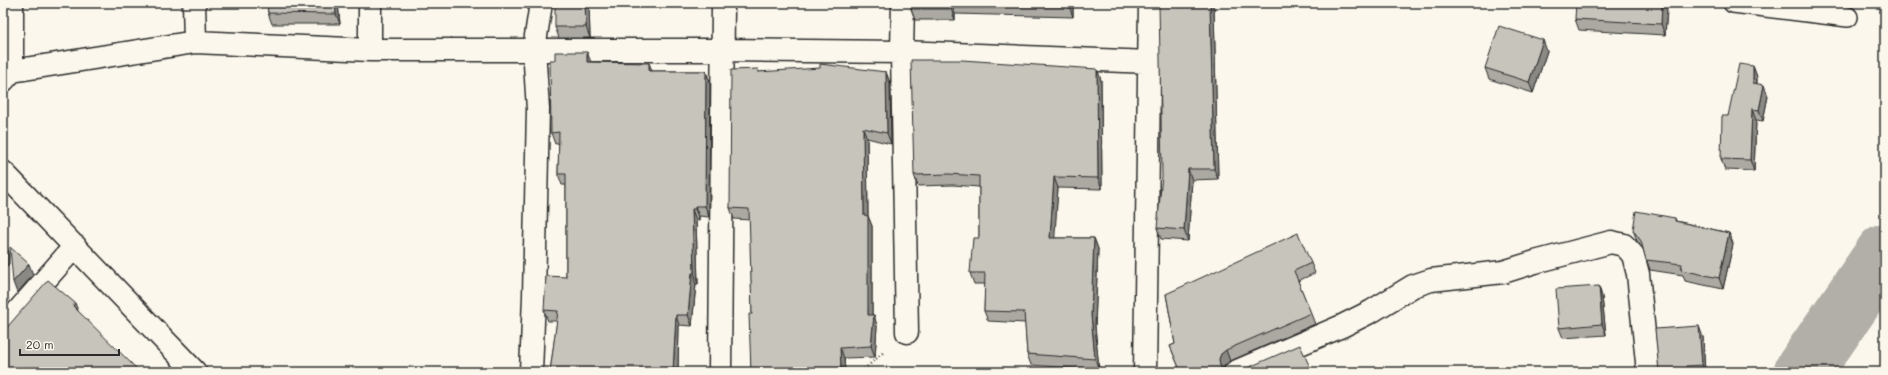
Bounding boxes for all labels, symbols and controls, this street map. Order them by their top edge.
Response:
scale bar [20,331,119,357]
text: 20 m [26,336,54,352]

